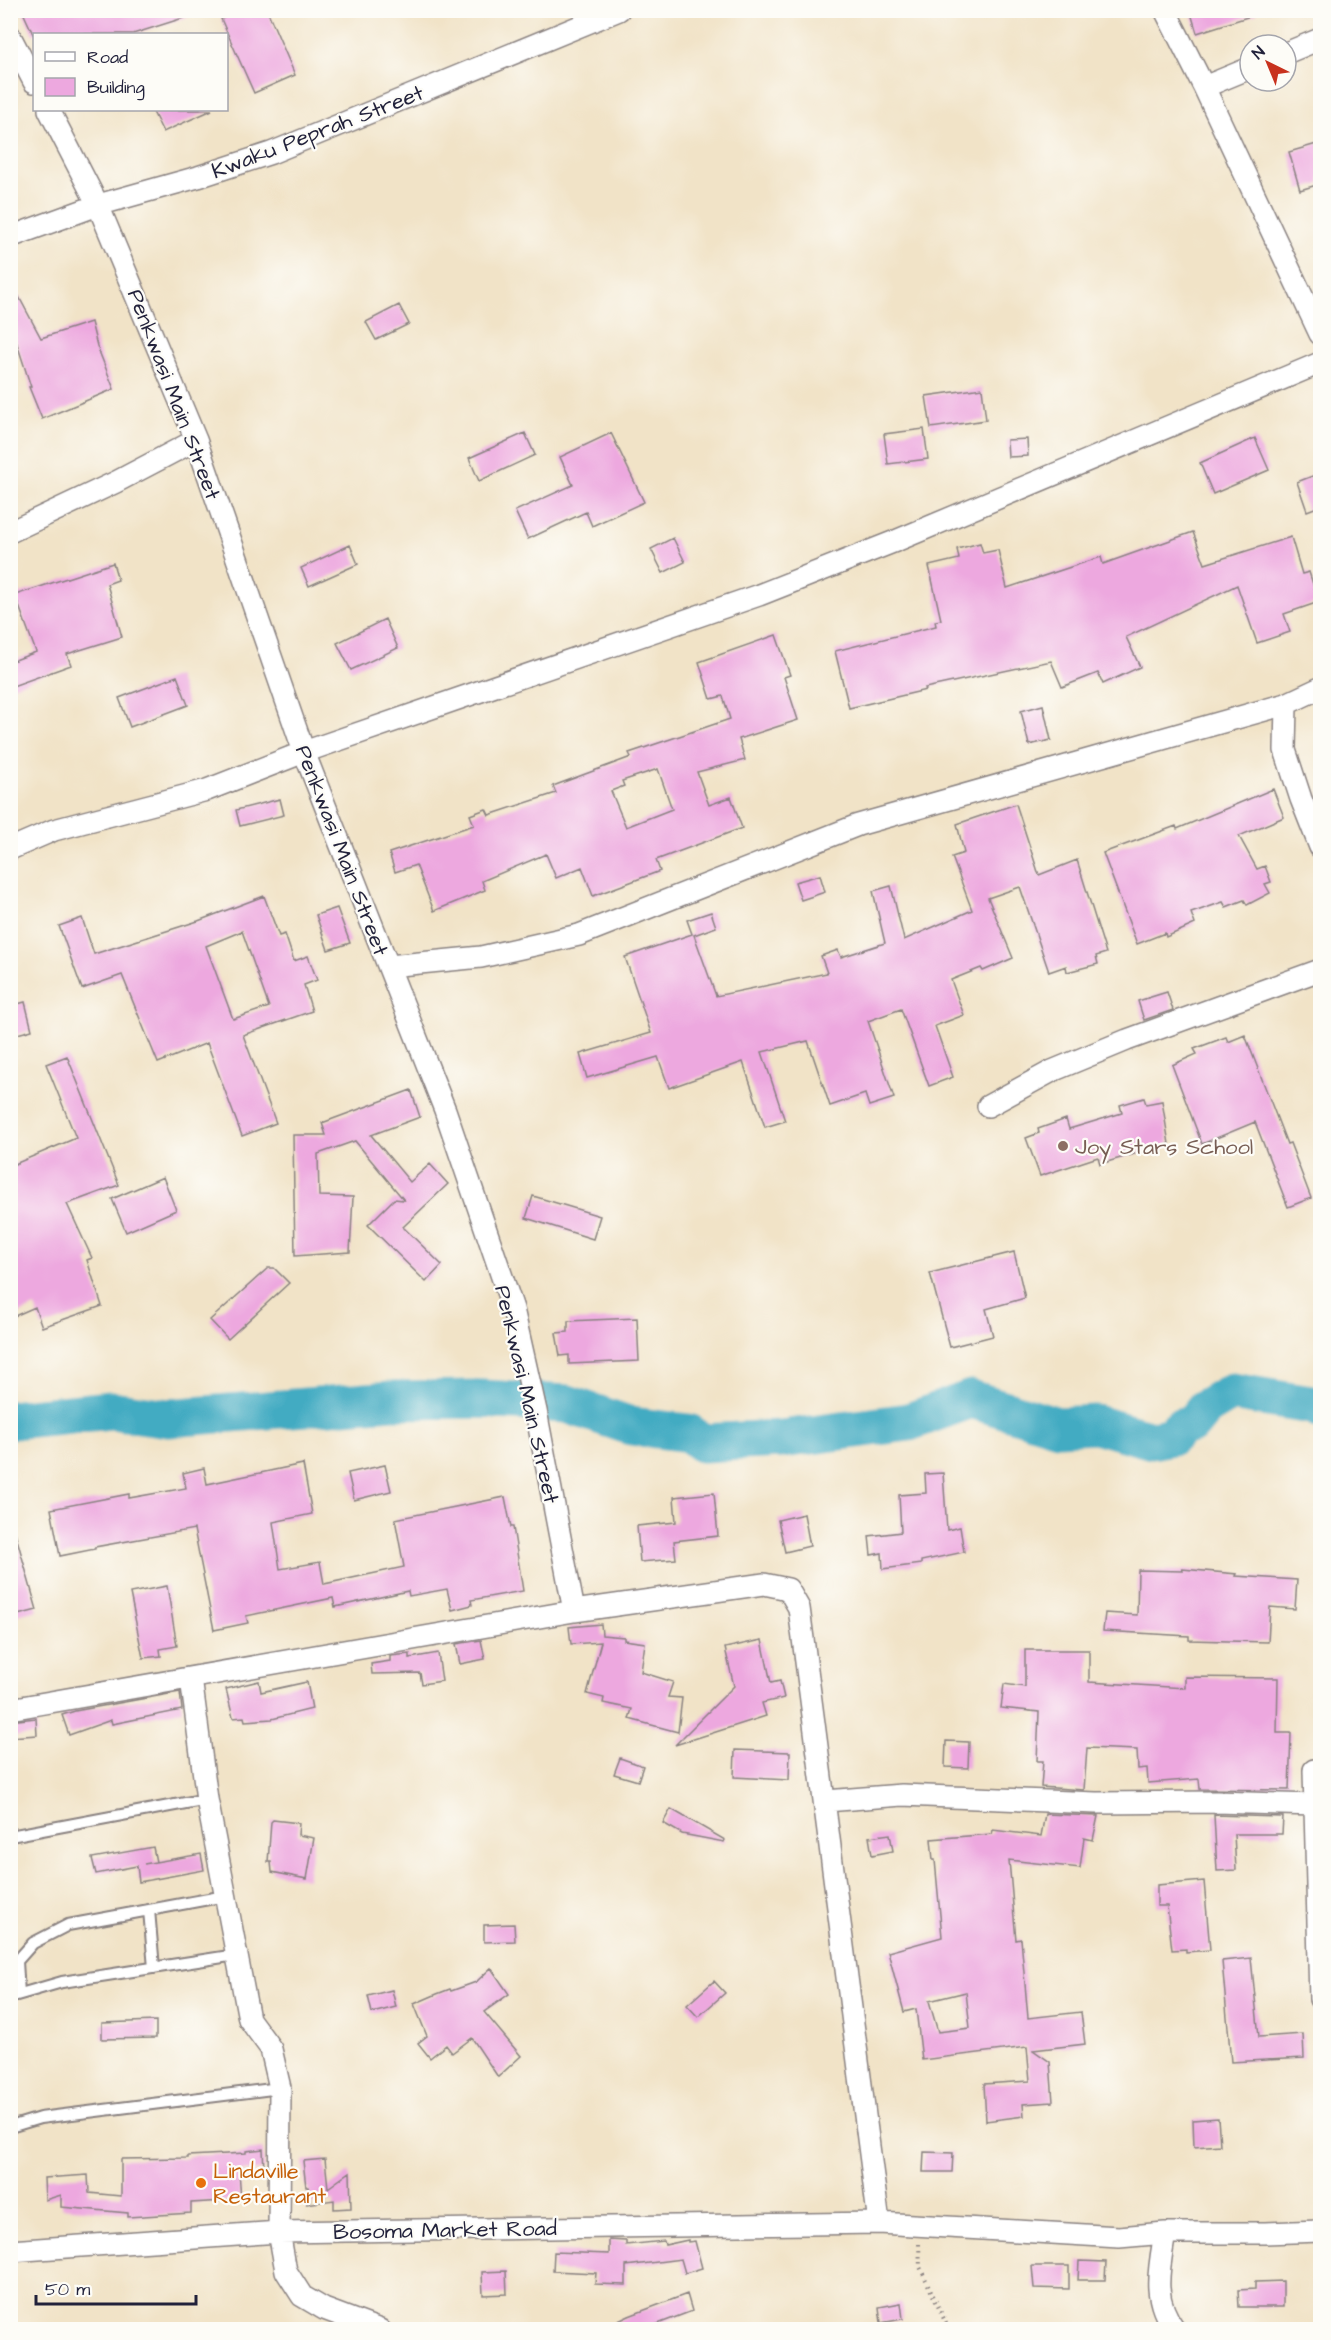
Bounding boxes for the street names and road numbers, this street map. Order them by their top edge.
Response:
street label: Kwaku Peprah Street [207,78,428,187]
street label: Penkwasi Main Street [119,285,228,504]
street label: Penkwasi Main Street [287,741,396,960]
street label: Penkwasi Main Street [486,1282,567,1507]
street label: Bosoma Market Road [333,2213,557,2248]

